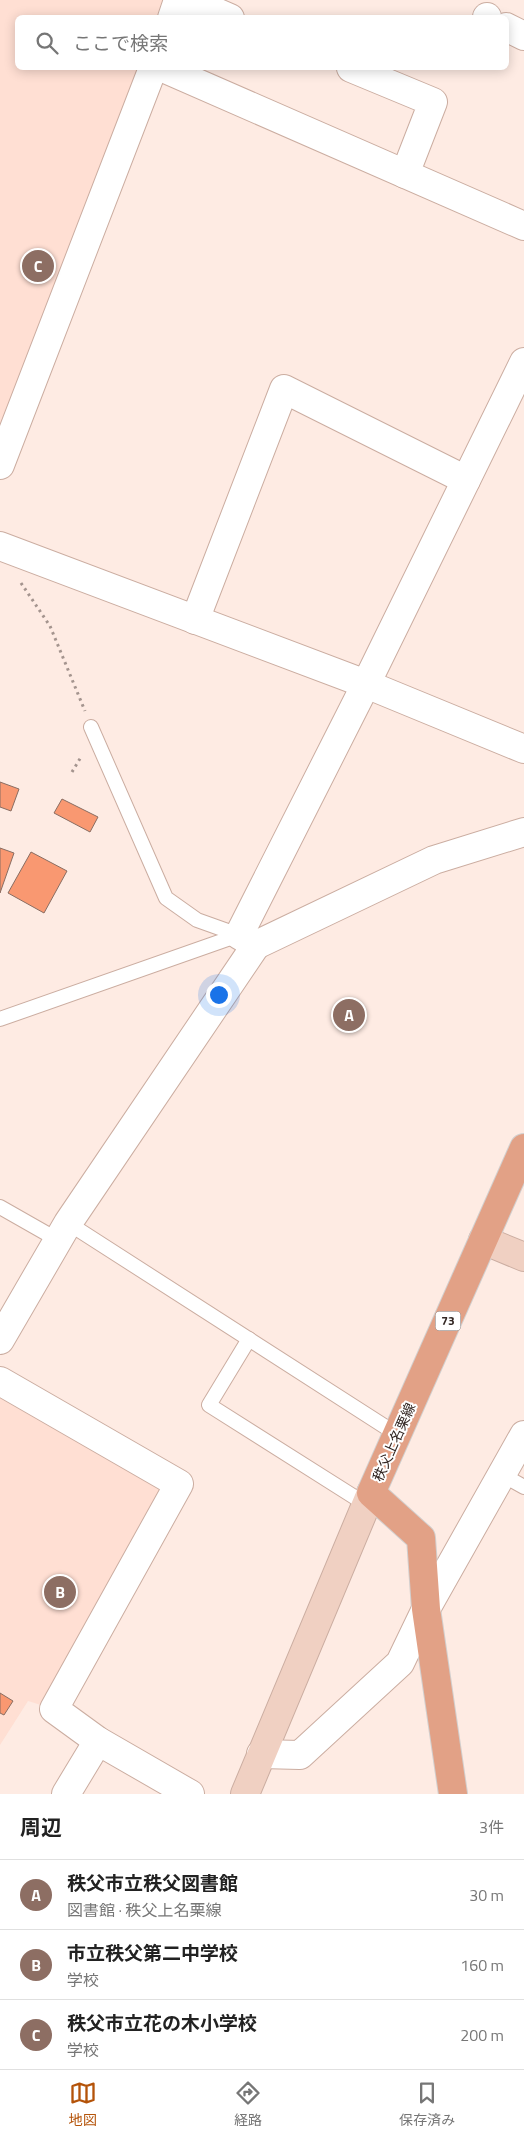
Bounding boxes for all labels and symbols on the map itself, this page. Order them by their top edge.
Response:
pin: C [22,247,54,285]
your location [206,982,232,1008]
pin: A [333,996,365,1034]
road number: 73 [436,1312,460,1330]
street label: 秩父上名栗線 [367,1399,420,1484]
pin: B [44,1573,76,1611]

